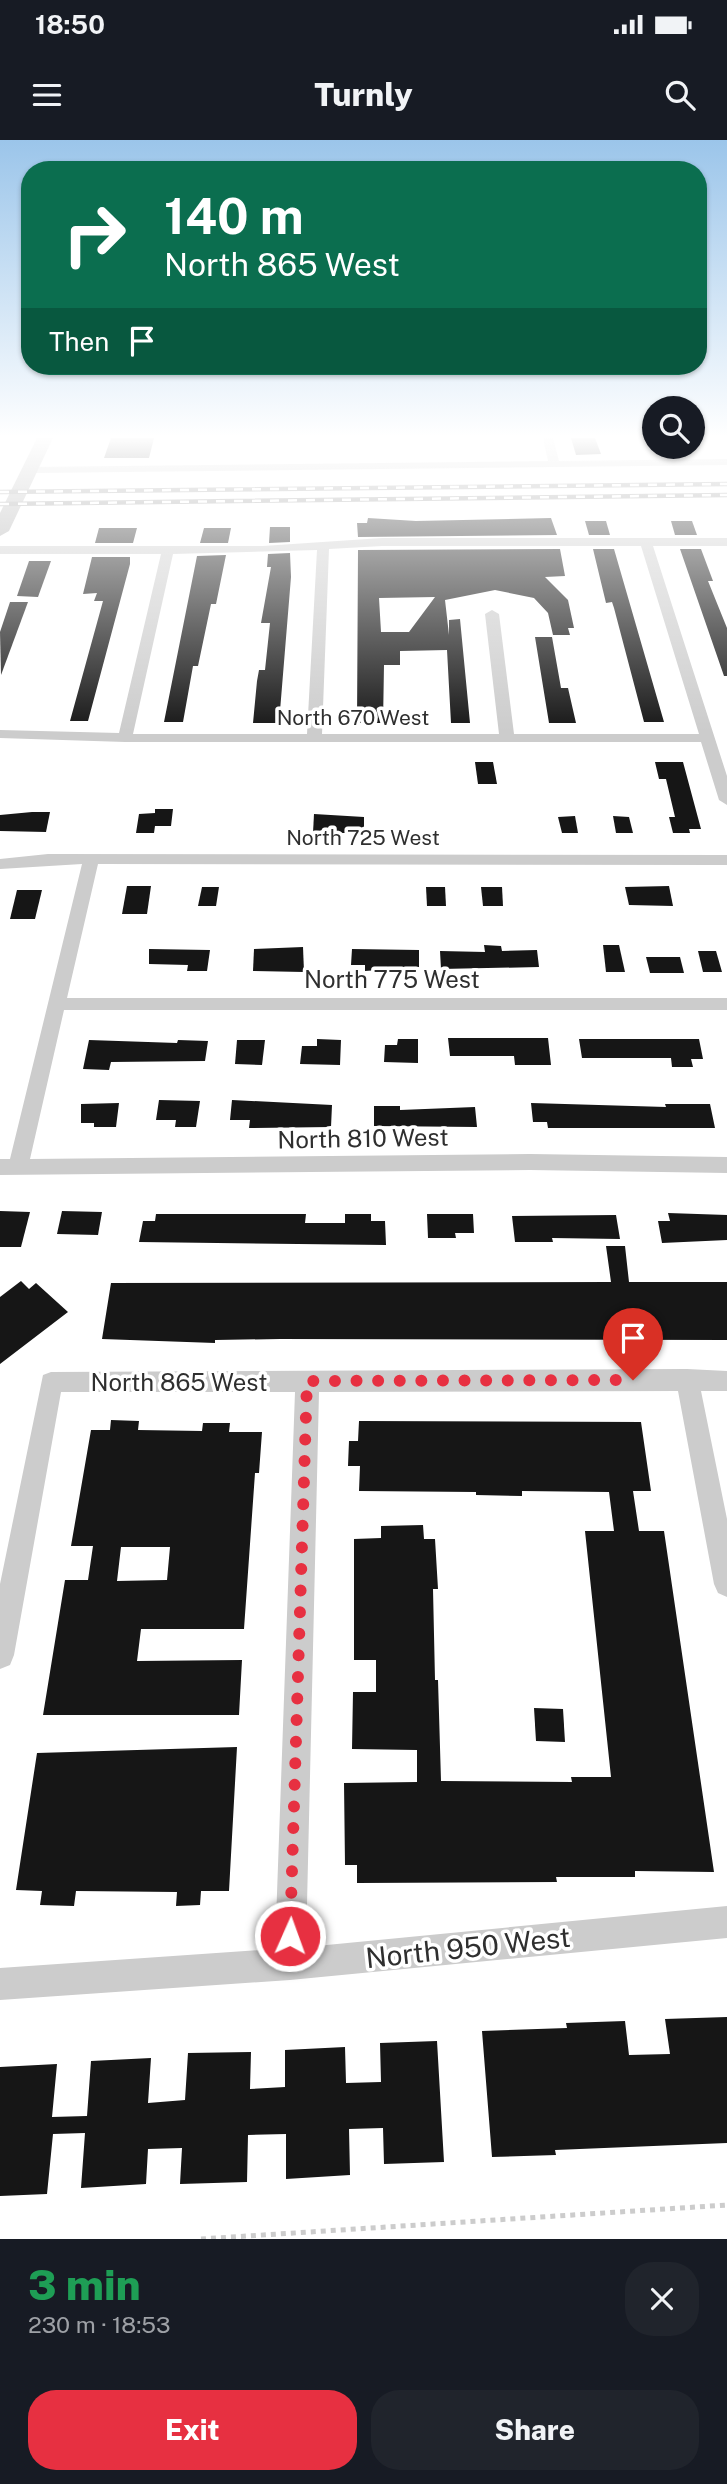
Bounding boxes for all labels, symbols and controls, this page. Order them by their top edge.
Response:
text: 18:50 [35,9,105,40]
icon: menu [28,76,66,114]
text: Turnly [314,76,413,113]
icon: search [661,76,699,114]
text: 140 m [164,187,304,245]
icon: right [49,189,140,280]
text: North 865 West [164,246,400,283]
icon: arrive [123,322,161,360]
text: Then [49,326,109,357]
map controls [642,396,705,459]
button: search [642,396,705,459]
street label: North 670 West [277,705,429,730]
street label: North 725 West [286,825,440,850]
street label: North 775 West [304,965,480,993]
street label: North 810 West [277,1123,449,1153]
pin [603,1308,663,1380]
icon: arrive [614,1319,652,1357]
street label: North 865 West [90,1368,268,1396]
position arrow [253,1899,327,1973]
street label: North 950 West [364,1920,572,1974]
text: 3 min [28,2260,141,2309]
button: close [625,2262,699,2336]
text: 230 m · 18:53 [28,2311,171,2338]
button: Exit [28,2390,357,2470]
button: Share [371,2390,699,2470]

